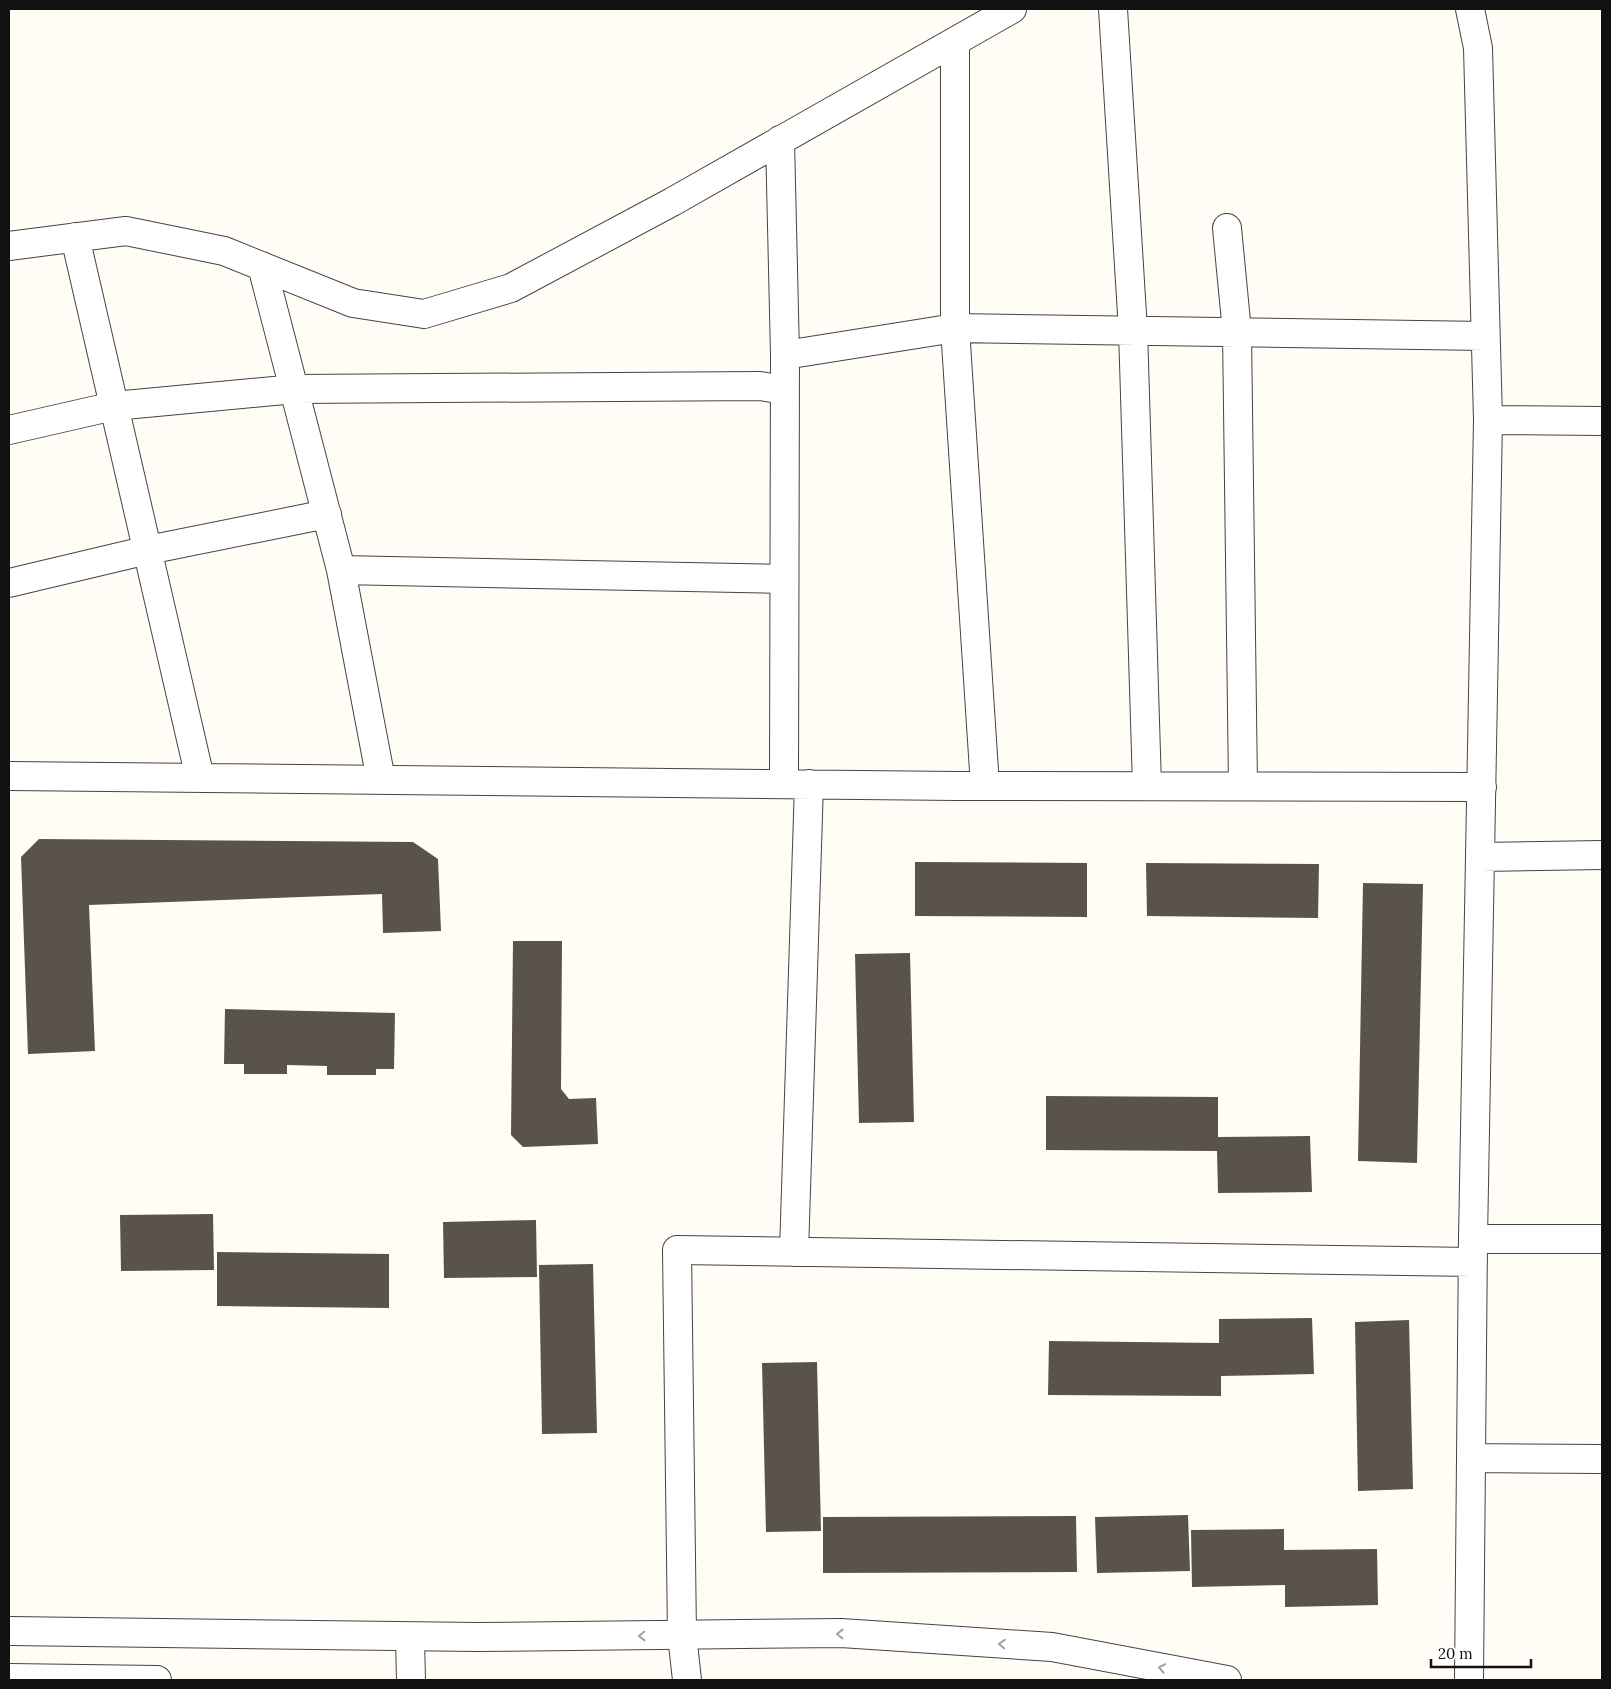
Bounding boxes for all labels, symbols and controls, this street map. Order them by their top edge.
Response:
one-way arrow [835,1629,843,1639]
one-way arrow [638,1631,646,1641]
scale bar [1431,1636,1531,1668]
one-way arrow [998,1639,1006,1650]
text: 20 m [1438,1644,1473,1663]
one-way arrow [1158,1663,1167,1674]

